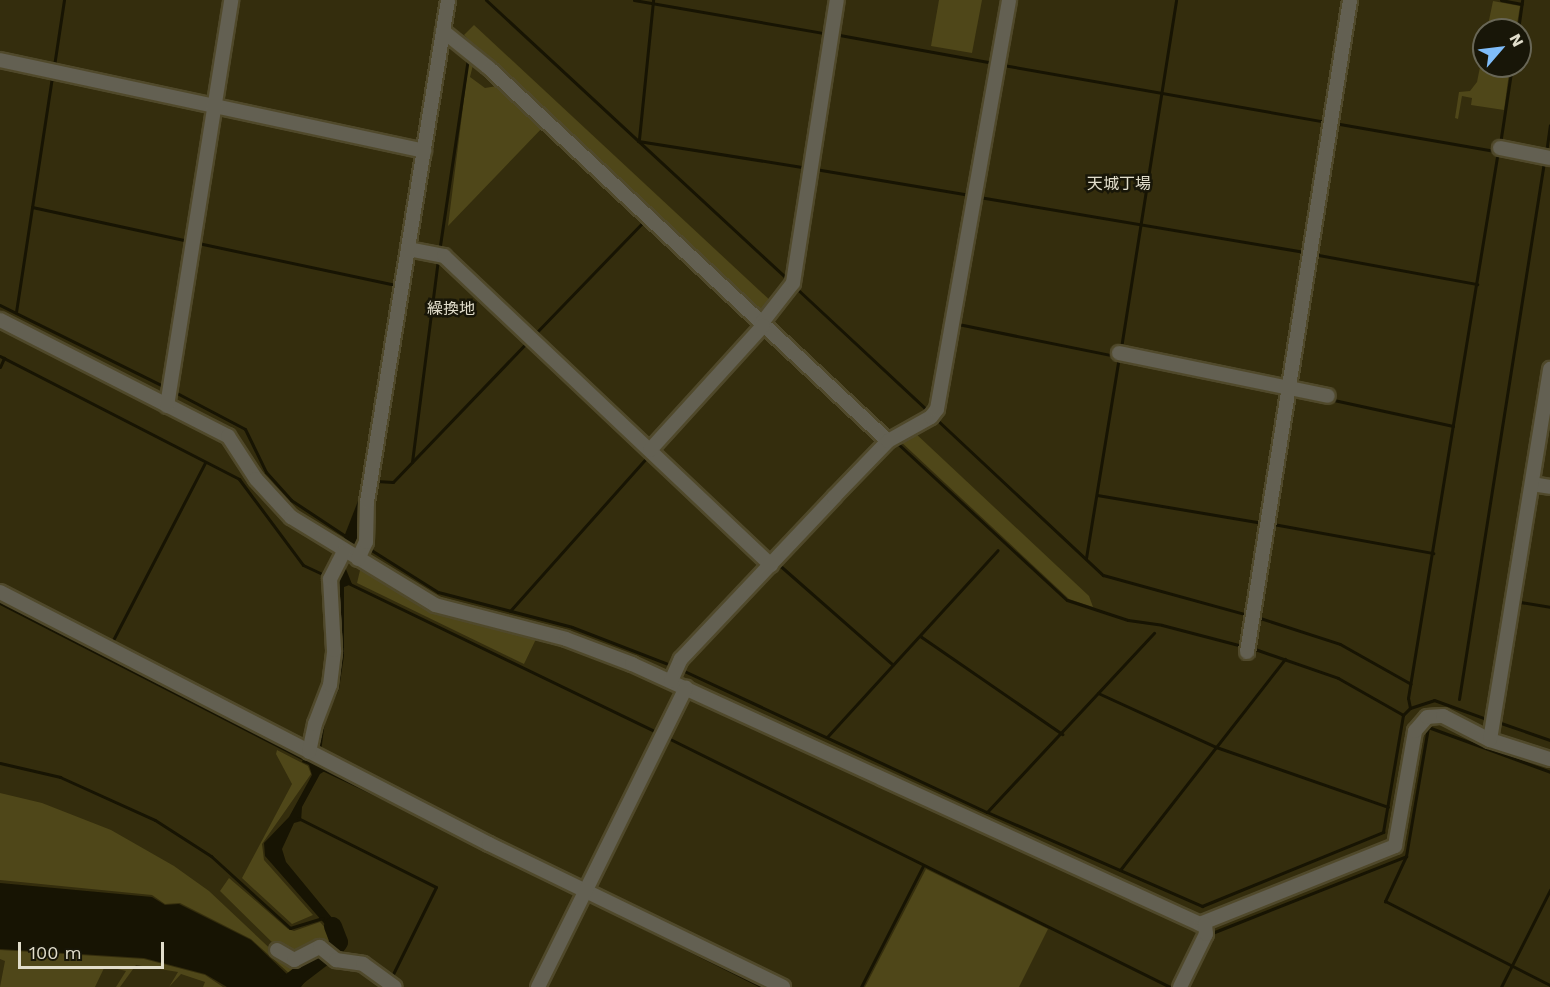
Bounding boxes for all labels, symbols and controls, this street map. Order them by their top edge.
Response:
north arrow [1472,18,1532,78]
text: N [1505,31,1528,50]
district label: 天城丁場 [1087,174,1151,194]
district label: 繰換地 [427,299,475,319]
scale bar [21,930,166,968]
text: 100 m [29,942,82,963]

